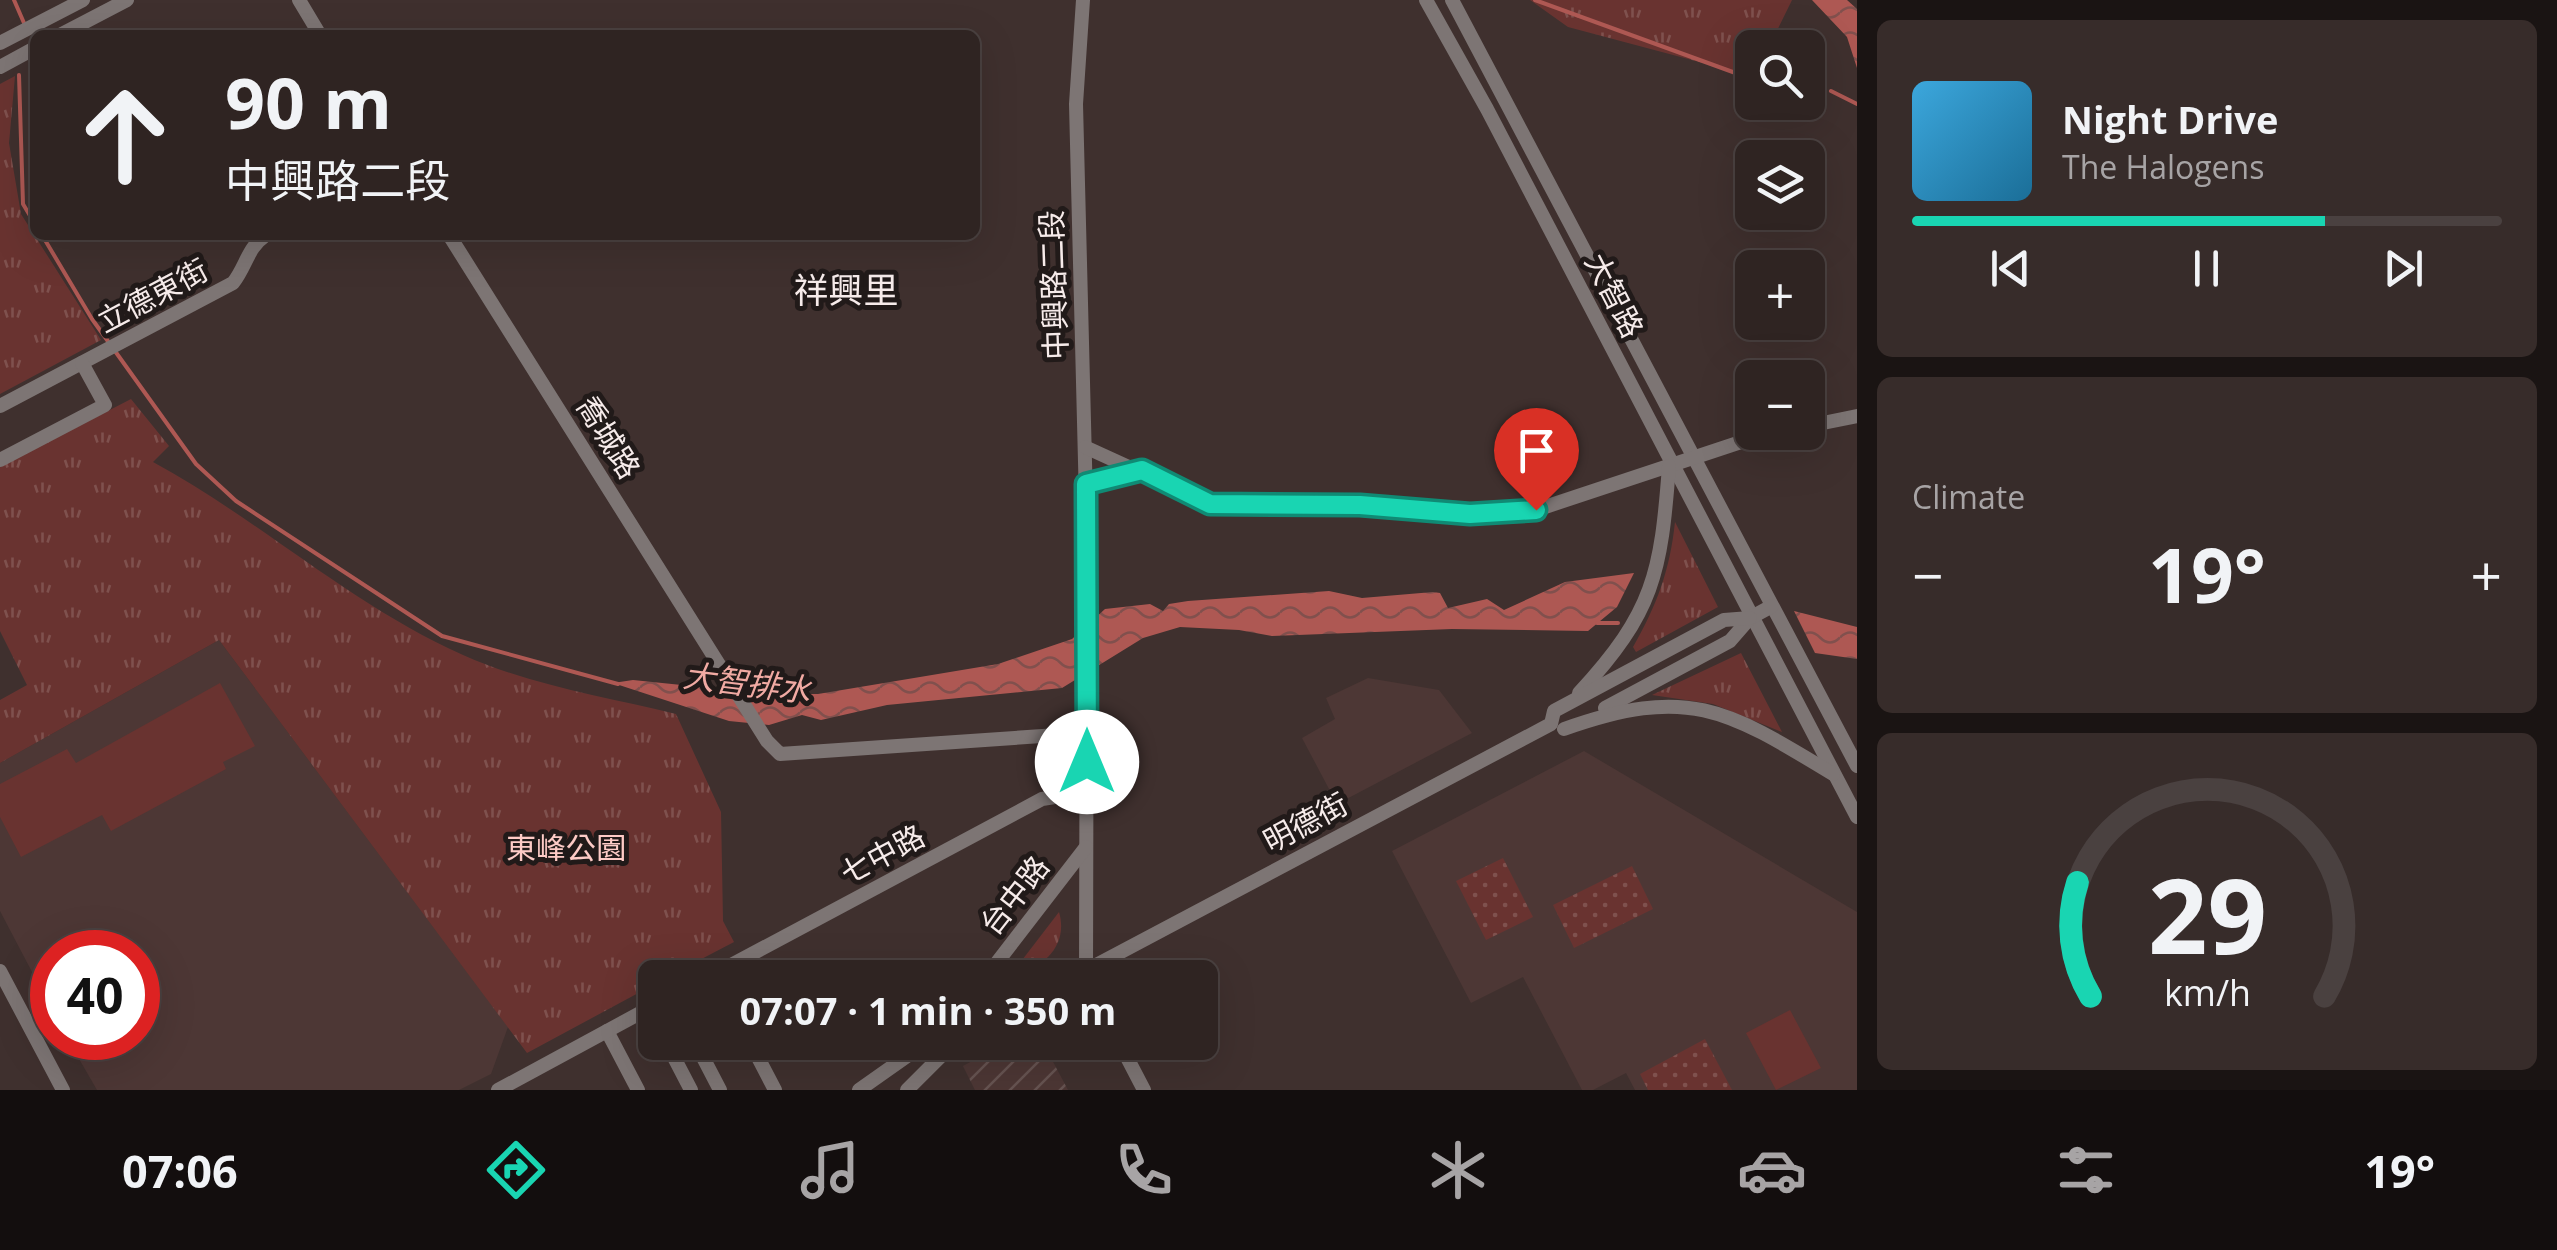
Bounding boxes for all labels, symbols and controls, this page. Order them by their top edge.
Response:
map controls [1735,30,1825,450]
button: search [1735,30,1825,120]
text: 90 m [225,54,392,150]
icon: ahead [60,70,190,200]
text: Night Drive [2062,93,2278,145]
button: layers [1735,140,1825,230]
text: The Halogens [2062,145,2264,188]
text: 中興路二段 [225,149,450,210]
street label: 中興路二段 [1030,209,1076,361]
icon: previous [1983,241,2038,296]
icon: pause [2179,241,2234,296]
icon: next [2376,241,2431,296]
street label: 大智路 [1576,246,1654,344]
street label: 立德東街 [89,249,215,341]
button: + [1735,250,1825,340]
district label: 祥興里 [793,266,899,313]
button: − [1735,360,1825,450]
street label: 喬城路 [568,388,650,486]
pin [1494,408,1579,511]
icon: arrive [1509,423,1564,478]
text: Climate [1912,475,2025,518]
text: 19° [2148,523,2266,625]
text: − [1912,537,1943,612]
text: + [2471,537,2502,612]
water label: 大智排水 [681,653,815,711]
position arrow [1035,710,1139,814]
street label: 明德街 [1256,783,1354,861]
street label: 七中路 [833,815,931,893]
park label: 東峰公園 [506,827,626,868]
text: 29 [2148,843,2266,984]
street label: 台中路 [970,847,1058,943]
speed limit sign: 40 [30,930,160,1060]
text: km/h [2164,968,2250,1016]
text: 07:07 · 1 min · 350 m [740,984,1116,1036]
icon: directions [481,1135,551,1205]
icon: music [795,1135,865,1205]
icon: phone [1109,1135,1179,1205]
icon: climate [1423,1135,1493,1205]
icon: car [1737,1135,1807,1205]
icon: filters [2051,1135,2121,1205]
text: 07:06 [122,1140,238,1201]
text: 19° [2364,1140,2435,1201]

